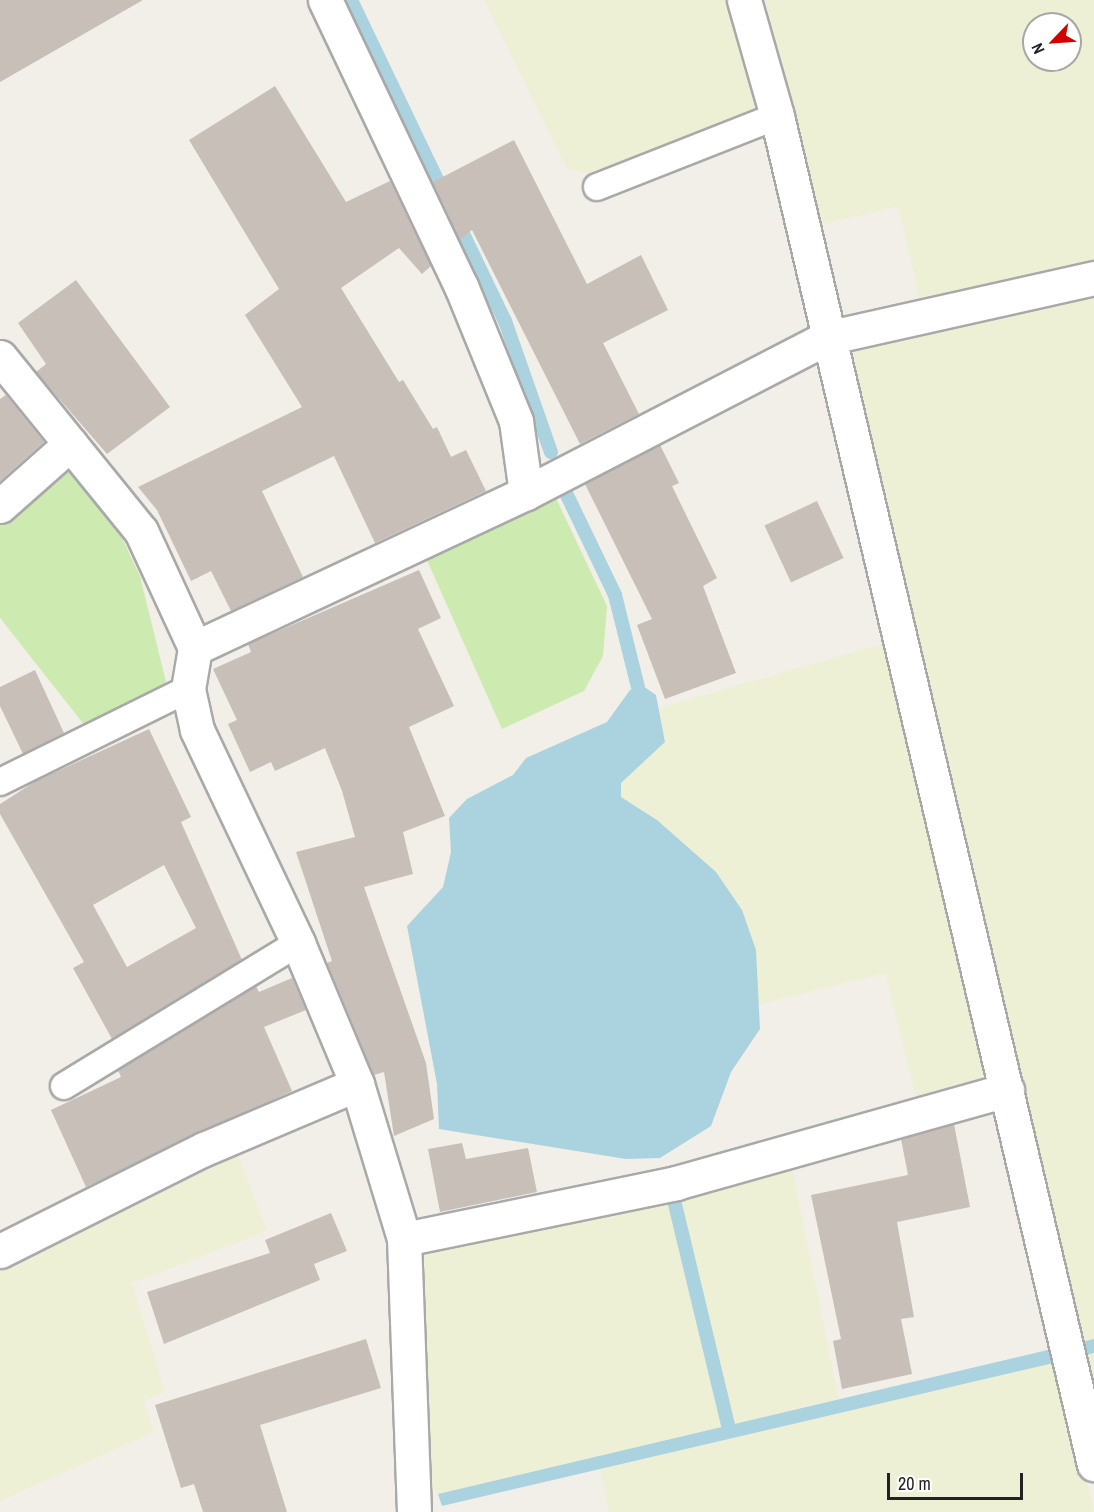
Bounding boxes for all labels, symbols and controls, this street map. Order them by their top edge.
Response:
north arrow [1022,12,1082,72]
text: N [1026,40,1049,58]
scale bar [890,1461,1026,1499]
text: 20 m [898,1471,931,1496]

